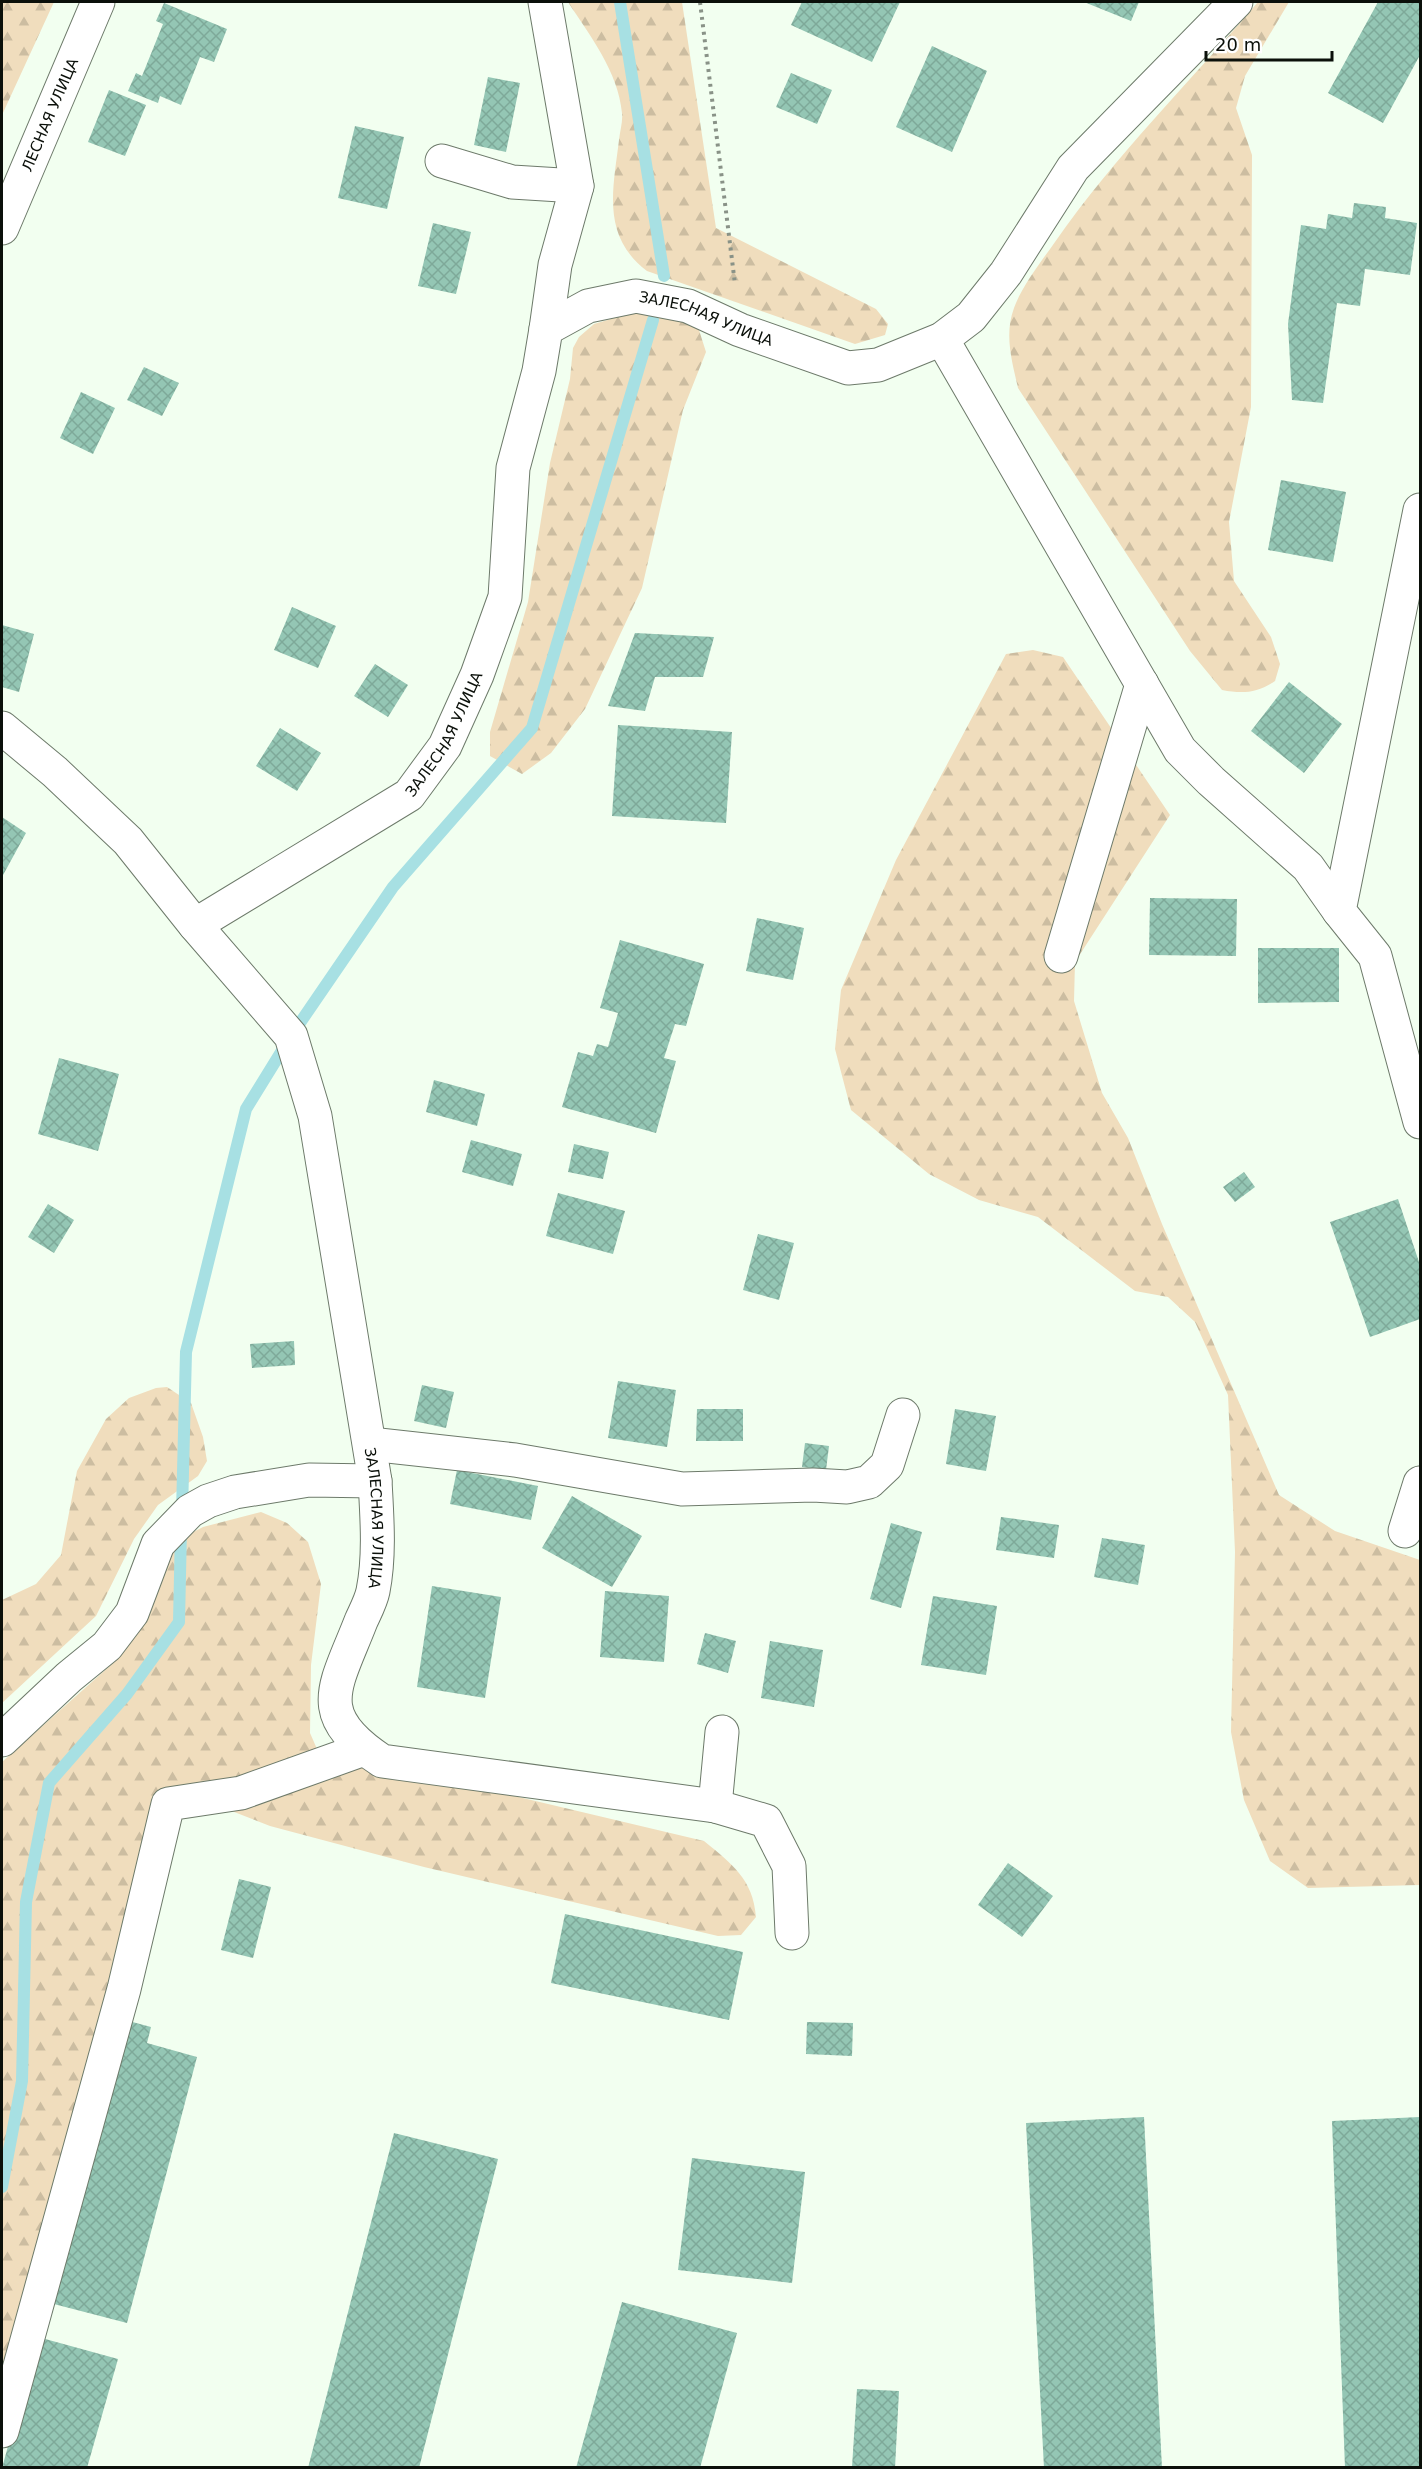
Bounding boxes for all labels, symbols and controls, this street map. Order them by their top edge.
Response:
scale bar [1206,24,1332,62]
text: 20 m [1215,34,1261,55]
street label: ЛЕСНАЯ УЛИЦА [18,55,82,174]
street label: ЗАЛЕСНАЯ УЛИЦА [637,288,776,350]
street label: ЗАЛЕСНАЯ УЛИЦА [402,668,487,800]
street label: ЗАЛЕСНАЯ УЛИЦА [361,1446,386,1591]

